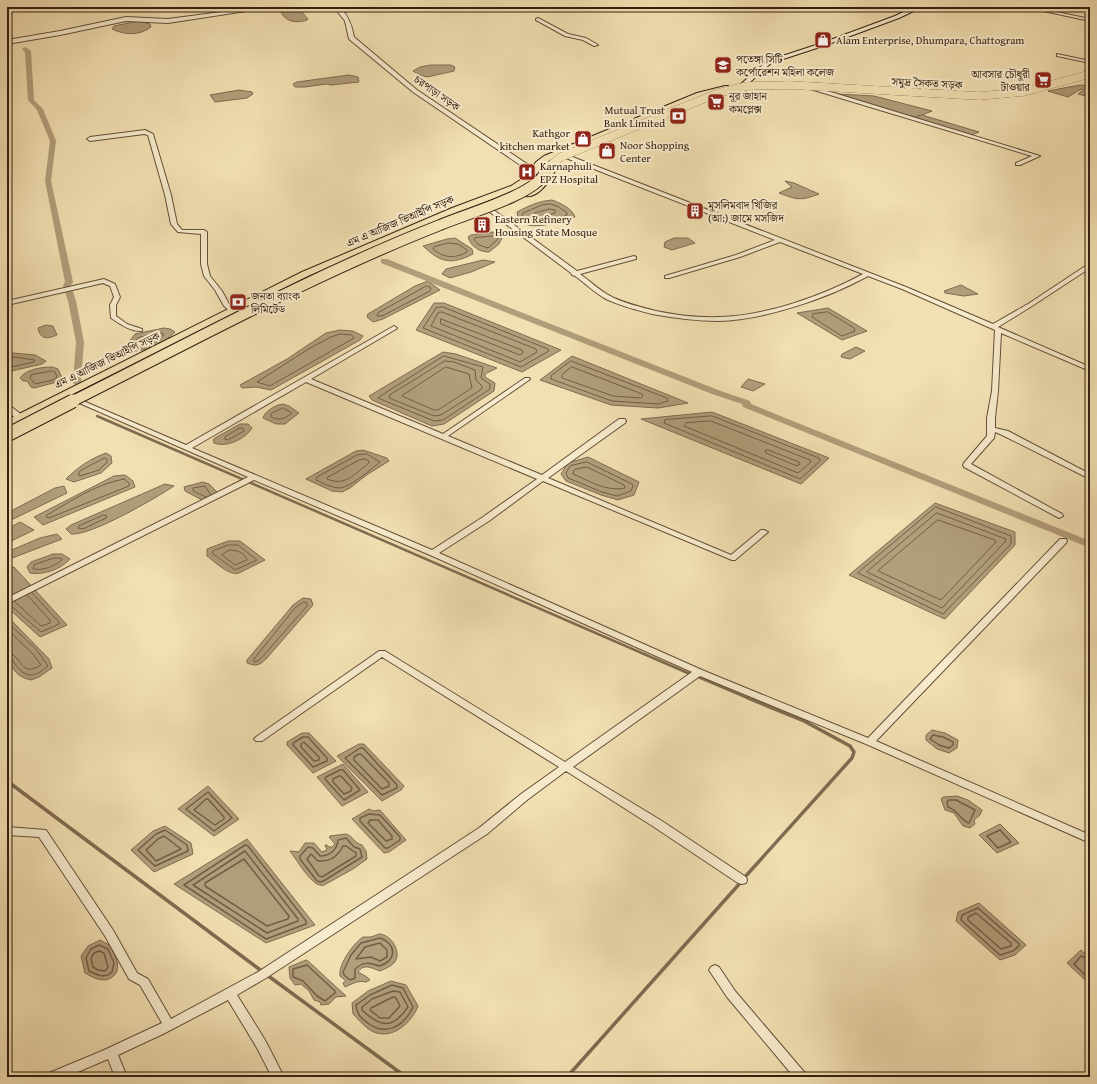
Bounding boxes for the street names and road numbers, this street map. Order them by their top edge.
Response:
street label: চরপাড়া সড়ক [410,71,464,115]
street label: সমুদ্র সৈকত সড়ক [890,73,964,93]
street label: এম এ আজিজ ভিআইপি সড়ক [344,191,458,251]
street label: এম এ আজিজ ভিআইপি সড়ক [52,327,164,393]

